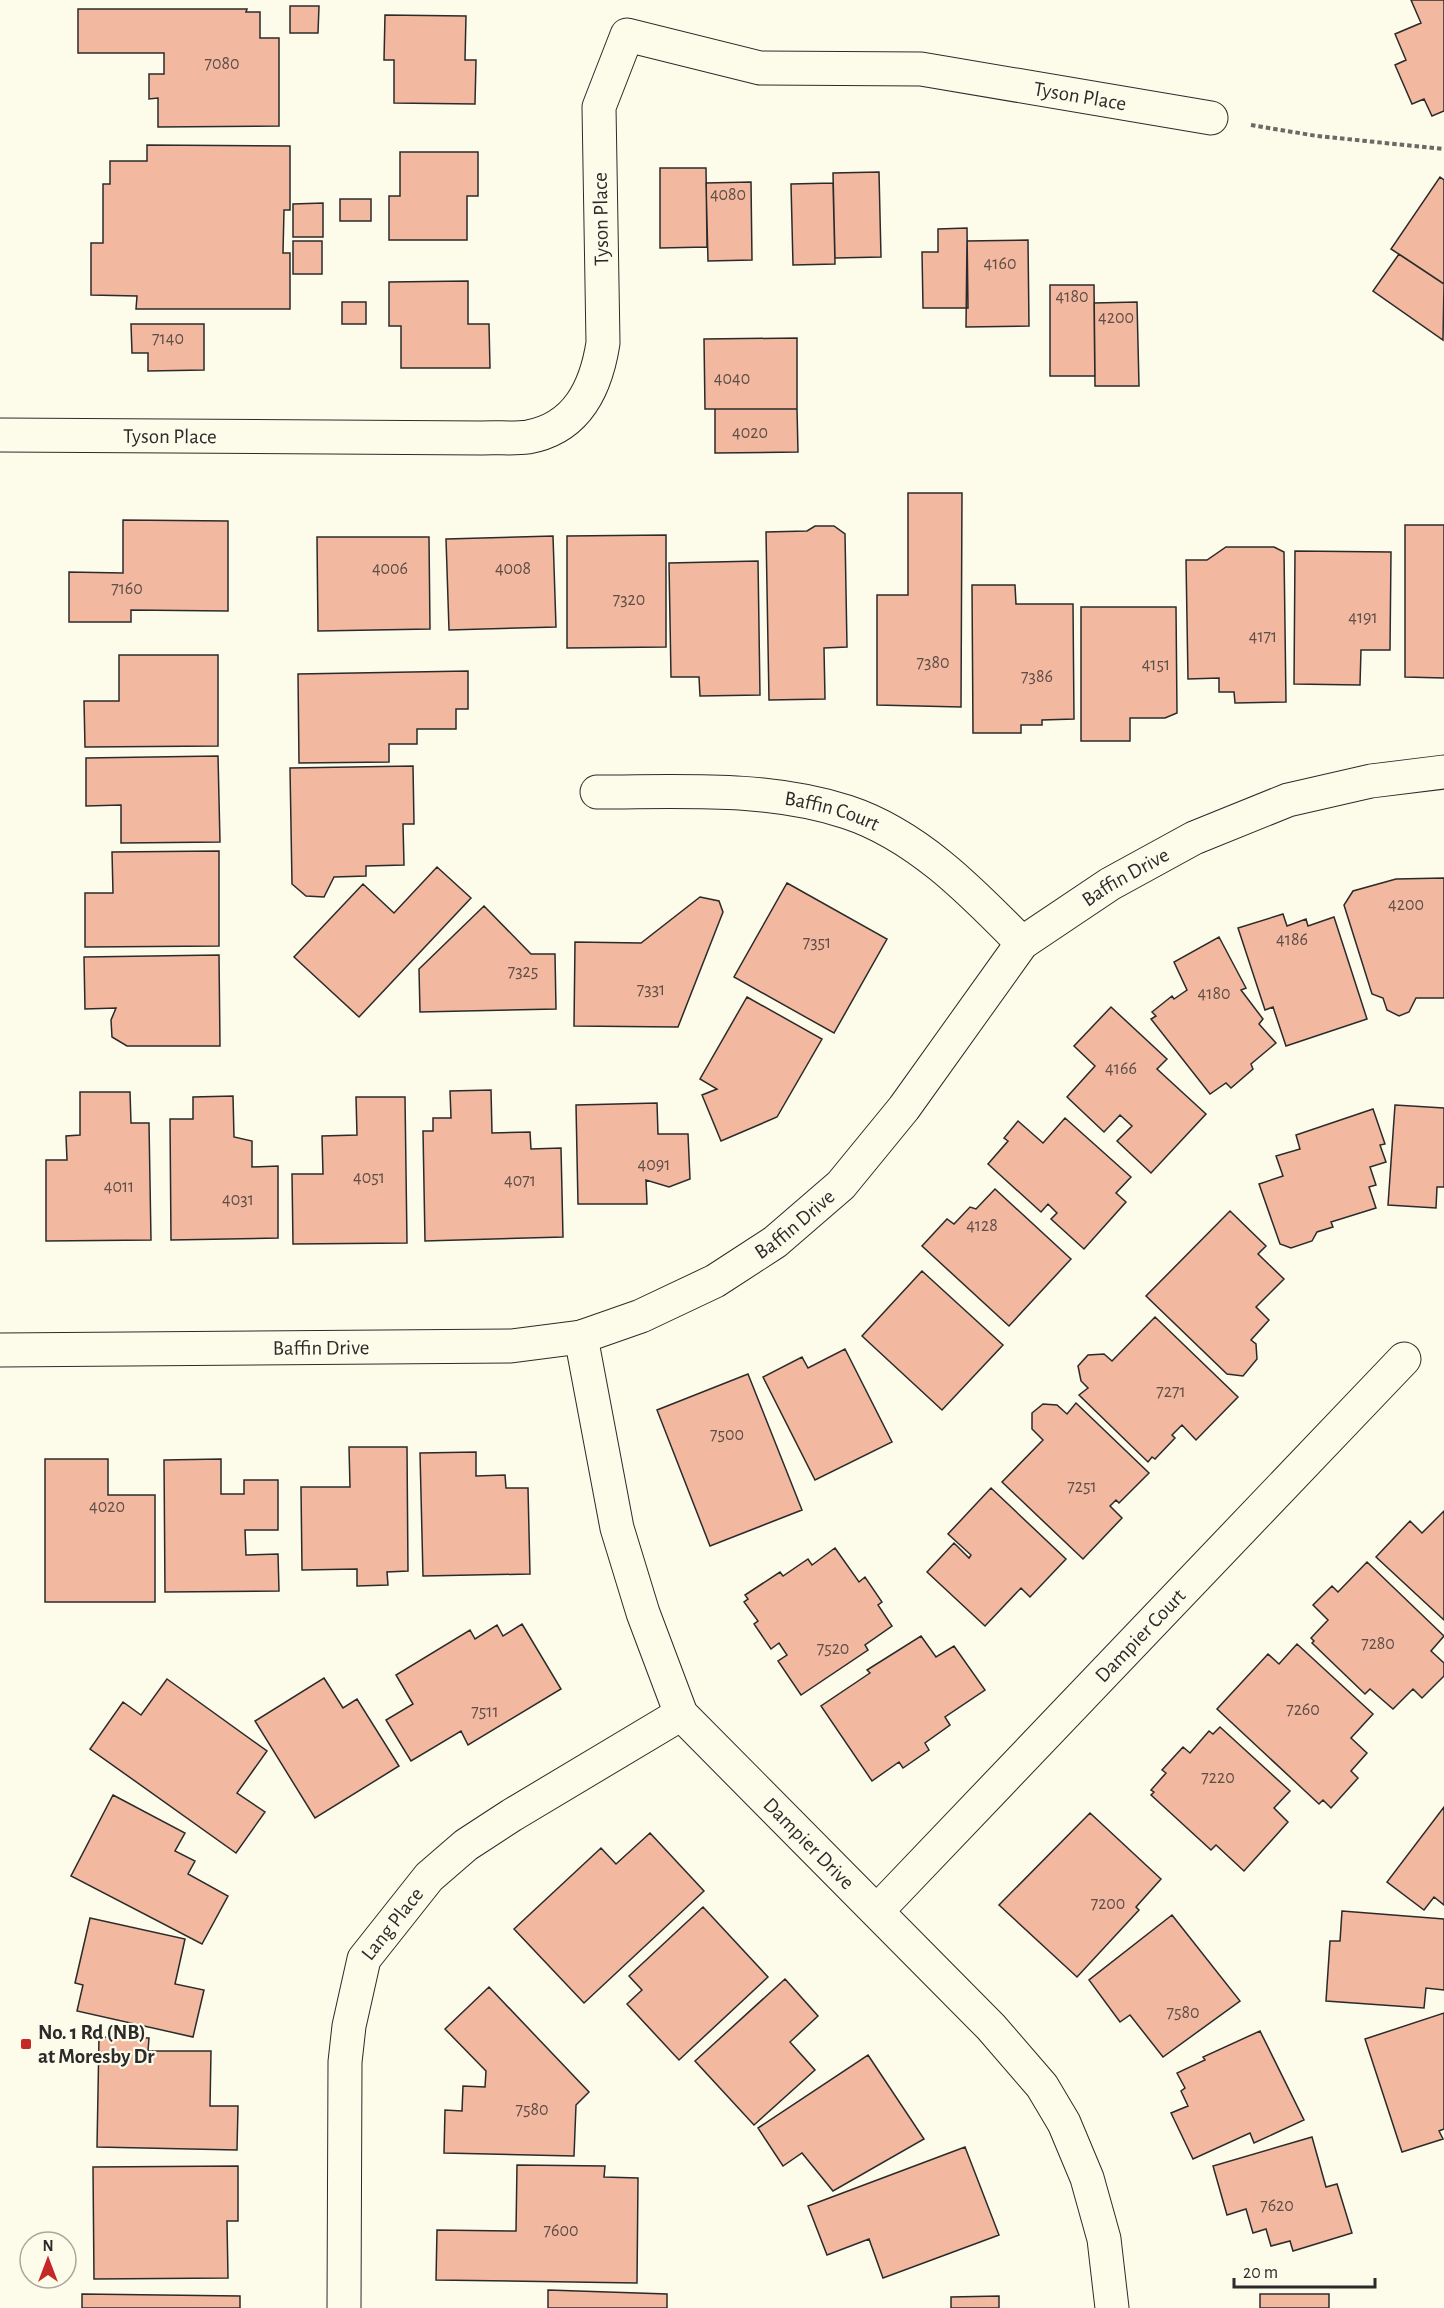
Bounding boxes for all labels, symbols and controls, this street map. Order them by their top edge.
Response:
house number: 7080 [204,55,240,73]
street label: Tyson Place [1032,78,1128,114]
street label: Tyson Place [590,172,612,266]
house number: 4080 [710,186,746,204]
house number: 4160 [984,255,1016,273]
house number: 4180 [1056,288,1088,306]
house number: 4200 [1098,309,1134,327]
house number: 7140 [152,330,184,348]
house number: 4040 [714,370,750,388]
house number: 4020 [732,424,768,442]
street label: Tyson Place [123,425,217,447]
house number: 4006 [372,560,408,578]
house number: 4008 [495,560,531,578]
house number: 7160 [111,580,143,598]
house number: 7320 [613,591,645,609]
house number: 4191 [1348,609,1378,627]
house number: 4171 [1249,628,1277,646]
house number: 7380 [917,654,949,672]
house number: 4151 [1142,656,1170,674]
house number: 7386 [1021,668,1053,686]
street label: Baffin Court [783,787,883,835]
street label: Baffin Drive [1078,843,1172,910]
house number: 4200 [1388,896,1424,914]
house number: 4186 [1276,931,1308,949]
house number: 7351 [803,934,831,952]
house number: 7325 [508,963,538,981]
house number: 7331 [637,981,665,999]
house number: 4180 [1198,985,1230,1003]
house number: 4166 [1105,1060,1137,1078]
house number: 4091 [638,1156,670,1174]
house number: 4051 [353,1169,385,1187]
house number: 4071 [504,1172,536,1190]
house number: 4011 [104,1178,134,1196]
street label: Baffin Drive [751,1185,838,1263]
house number: 4031 [222,1191,254,1209]
house number: 4128 [966,1217,998,1235]
street label: Baffin Drive [273,1337,369,1358]
house number: 7271 [1156,1383,1186,1401]
house number: 7500 [710,1426,744,1444]
house number: 7251 [1067,1478,1097,1496]
house number: 4020 [89,1498,125,1516]
street label: Dampier Court [1091,1584,1189,1686]
house number: 7280 [1361,1635,1395,1653]
house number: 7520 [817,1640,849,1658]
house number: 7260 [1286,1701,1320,1719]
house number: 7511 [471,1703,499,1721]
house number: 7220 [1201,1769,1235,1787]
street label: Dampier Drive [760,1793,858,1893]
street label: Lang Place [357,1883,427,1964]
house number: 7200 [1091,1895,1125,1913]
house number: 7580 [1166,2004,1200,2022]
place label: No. 1 Rd (NB) at Moresby Dr [38,2022,155,2067]
marker: No. 1 Rd (NB) at Moresby Dr [19,2037,33,2051]
house number: 7580 [515,2101,549,2119]
house number: 7620 [1260,2197,1294,2215]
house number: 7600 [544,2222,578,2240]
north arrow [18,2230,78,2290]
text: N [42,2238,54,2254]
scale bar [1234,2251,1375,2289]
text: 20 m [1243,2264,1278,2282]

